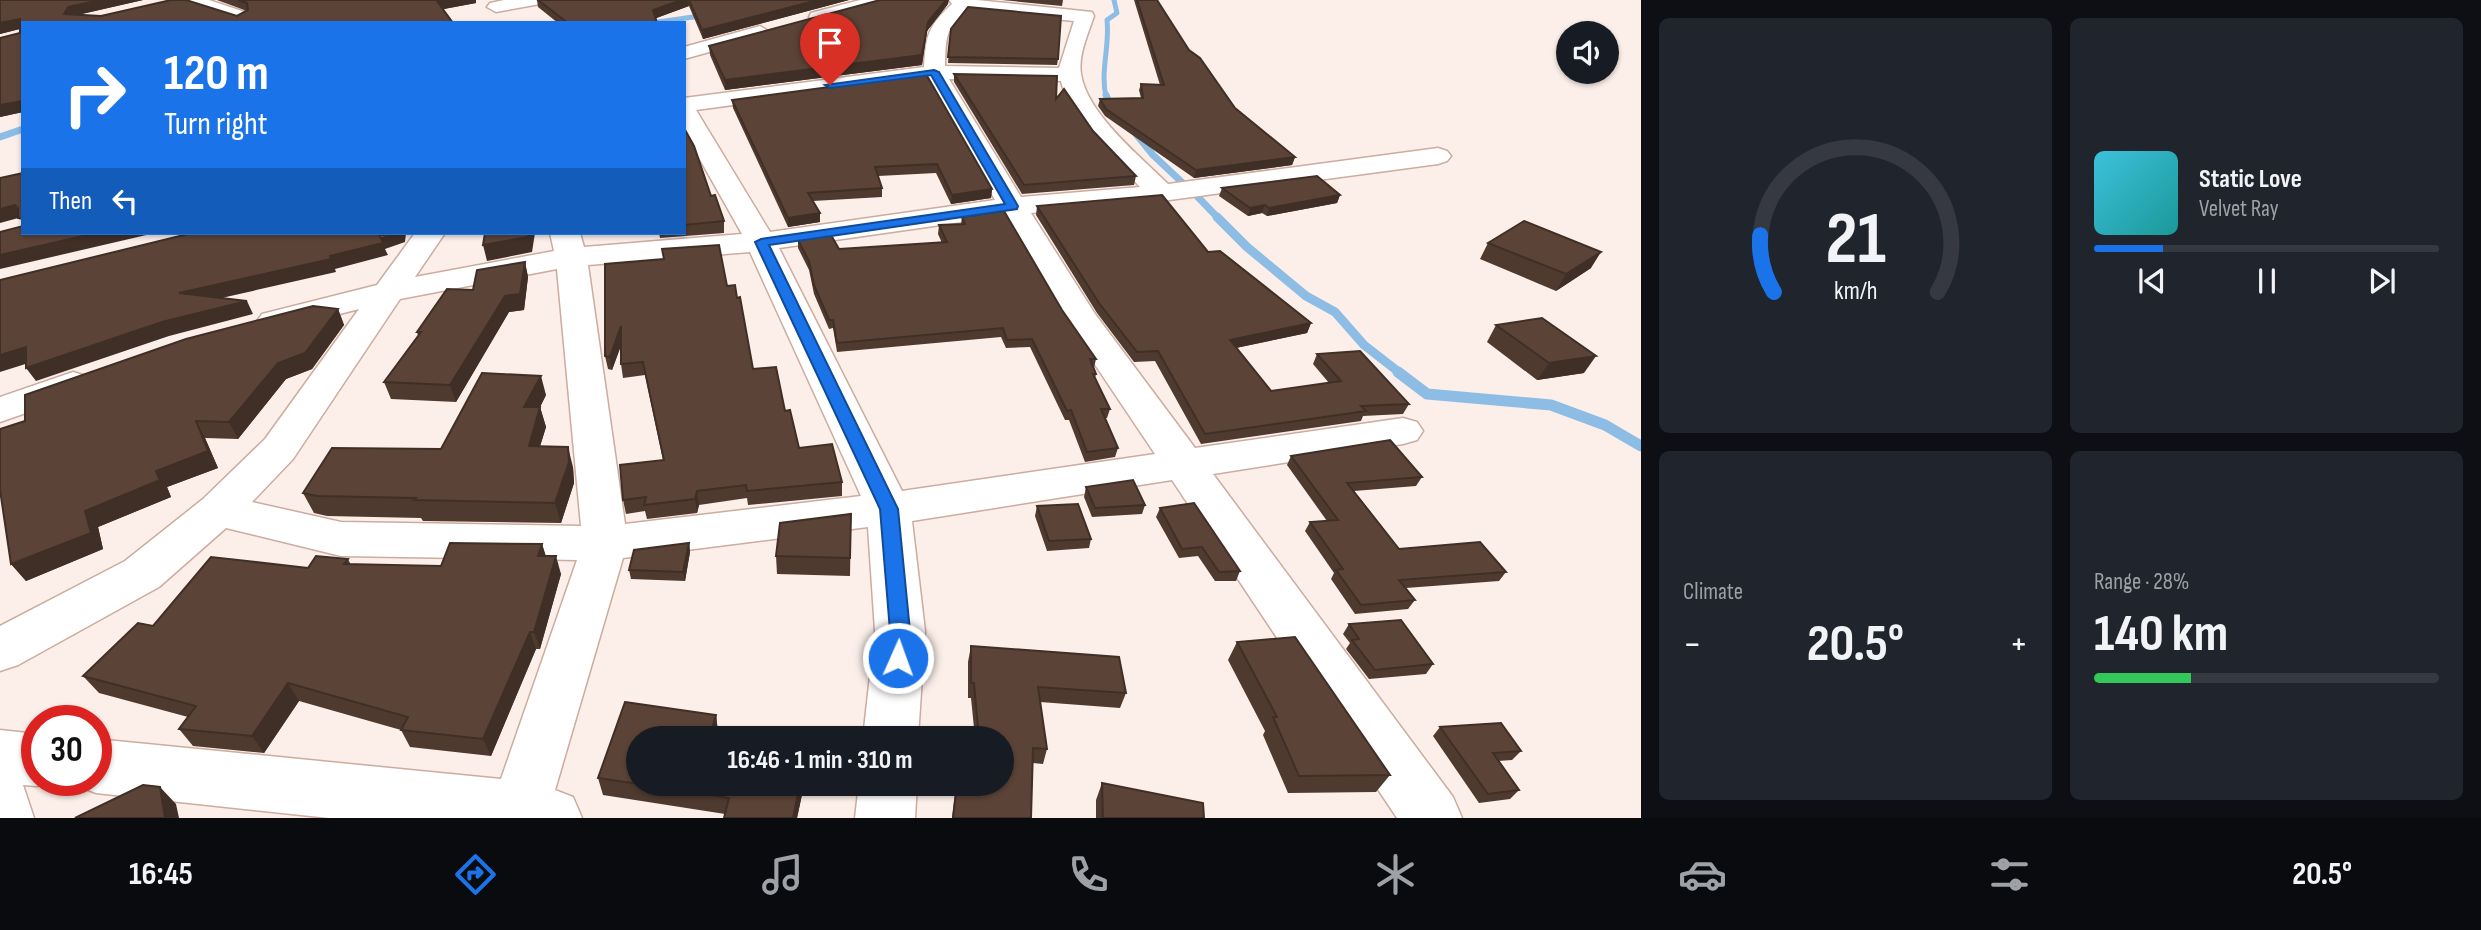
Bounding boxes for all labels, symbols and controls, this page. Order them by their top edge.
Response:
pin [800,13,860,85]
map controls [1556,21,1619,84]
button: sound [1556,21,1619,84]
icon: arrive [811,24,849,62]
text: 120 m [164,45,269,104]
icon: right [49,49,140,140]
text: Turn right [164,105,268,144]
text: Static Love [2199,164,2302,195]
icon: left [106,182,144,220]
text: Then [49,186,92,217]
text: Velvet Ray [2199,195,2279,223]
text: 21 [1825,196,1886,284]
icon: previous [2133,262,2171,300]
icon: pause [2248,262,2286,300]
icon: next [2363,262,2401,300]
text: km/h [1834,276,1877,307]
text: Range · 28% [2094,568,2189,596]
text: Climate [1683,578,1743,606]
text: 140 km [2094,603,2228,666]
text: 20.5° [1807,613,1904,676]
position arrow [861,621,935,695]
text: − [1683,622,1702,667]
text: + [2009,622,2028,667]
speed limit sign: 30 [21,705,112,796]
text: 16:46 · 1 min · 310 m [727,745,913,776]
icon: directions [451,850,500,899]
icon: music [758,850,807,899]
icon: phone [1064,850,1113,899]
icon: climate [1371,850,1420,899]
icon: car [1678,850,1727,899]
icon: filters [1985,850,2034,899]
text: 16:45 [129,855,193,894]
text: 20.5° [2292,855,2352,894]

